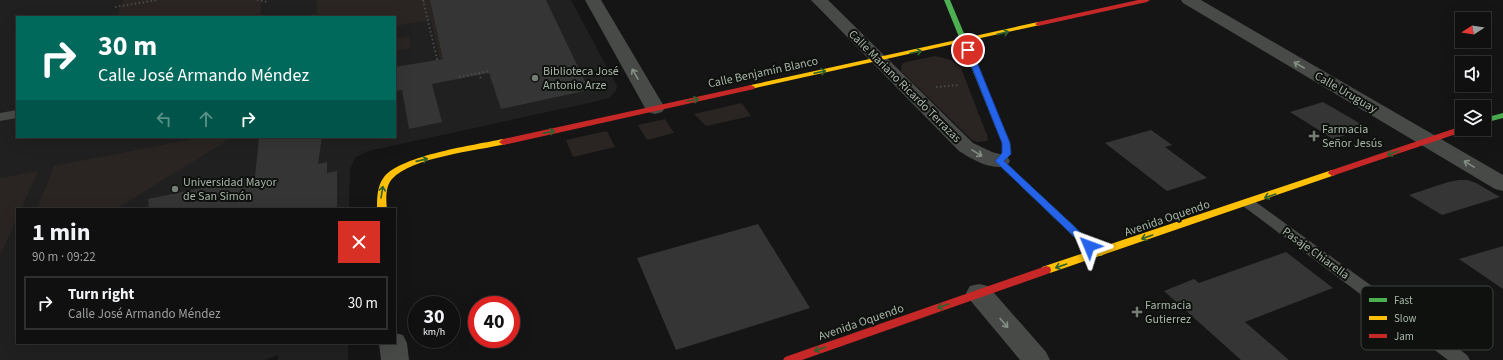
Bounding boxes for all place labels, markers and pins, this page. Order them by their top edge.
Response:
pin [951,33,985,67]
place label: Biblioteca José Antonio Arze [543,63,619,94]
marker: Biblioteca José Antonio Arze [530,73,540,83]
place label: Farmacia Señor Jesús [1322,121,1382,152]
marker: Farmacia Señor Jesús [1309,131,1319,141]
place label: Universidad Mayor de San Simón [183,174,277,205]
marker: Universidad Mayor de San Simón [170,184,180,194]
place label: Farmacia Gutierrez [1145,297,1191,328]
marker: Farmacia Gutierrez [1132,307,1142,317]

